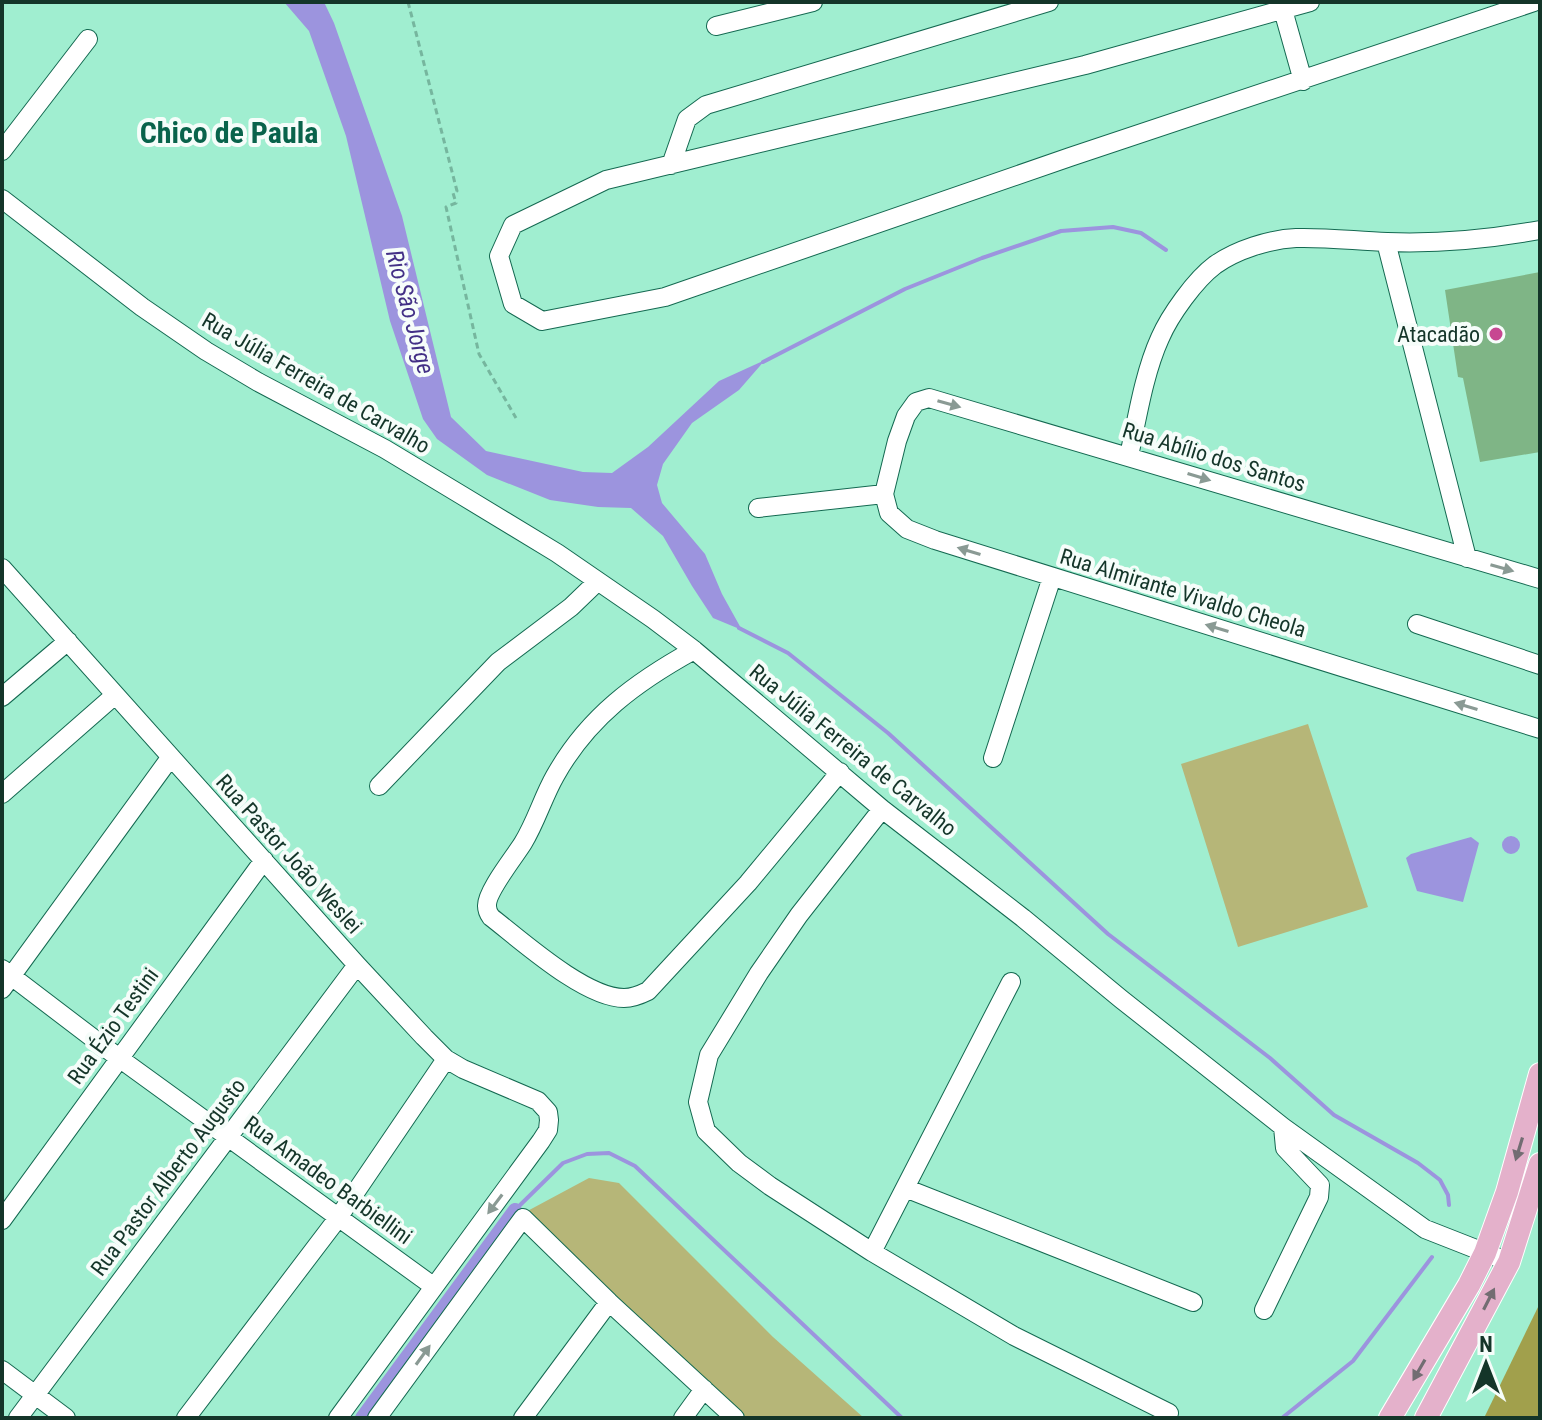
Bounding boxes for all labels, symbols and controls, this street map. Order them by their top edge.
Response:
district label: Chico de Paula [140,115,318,150]
water label: Rio São Jorge [380,247,440,377]
street label: Rua Júlia Ferreira de Carvalho [198,308,434,458]
place label: Atacadão [1397,322,1480,347]
marker: Atacadão [1487,325,1505,343]
one-way arrow [938,398,962,411]
street label: Rua Abílio dos Santos [1120,417,1308,497]
one-way arrow [1187,471,1211,484]
one-way arrow [957,544,981,557]
street label: Rua Almirante Vivaldo Cheola [1057,544,1309,642]
one-way arrow [1490,562,1514,575]
one-way arrow [1205,621,1229,634]
street label: Rua Júlia Ferreira de Carvalho [745,659,961,841]
one-way arrow [1453,699,1477,712]
street label: Rua Pastor João Weslei [211,769,367,939]
street label: Rua Ézio Testini [63,963,163,1089]
street label: Rua Pastor Alberto Augusto [86,1074,250,1280]
street label: Rua Amadeo Barbiellini [239,1111,417,1249]
one-way arrow [1512,1138,1525,1162]
one-way arrow [487,1194,503,1214]
one-way arrow [1482,1288,1495,1311]
north arrow [1446,1324,1526,1404]
text: N [1479,1332,1493,1357]
one-way arrow [415,1344,431,1366]
one-way arrow [1412,1359,1426,1381]

